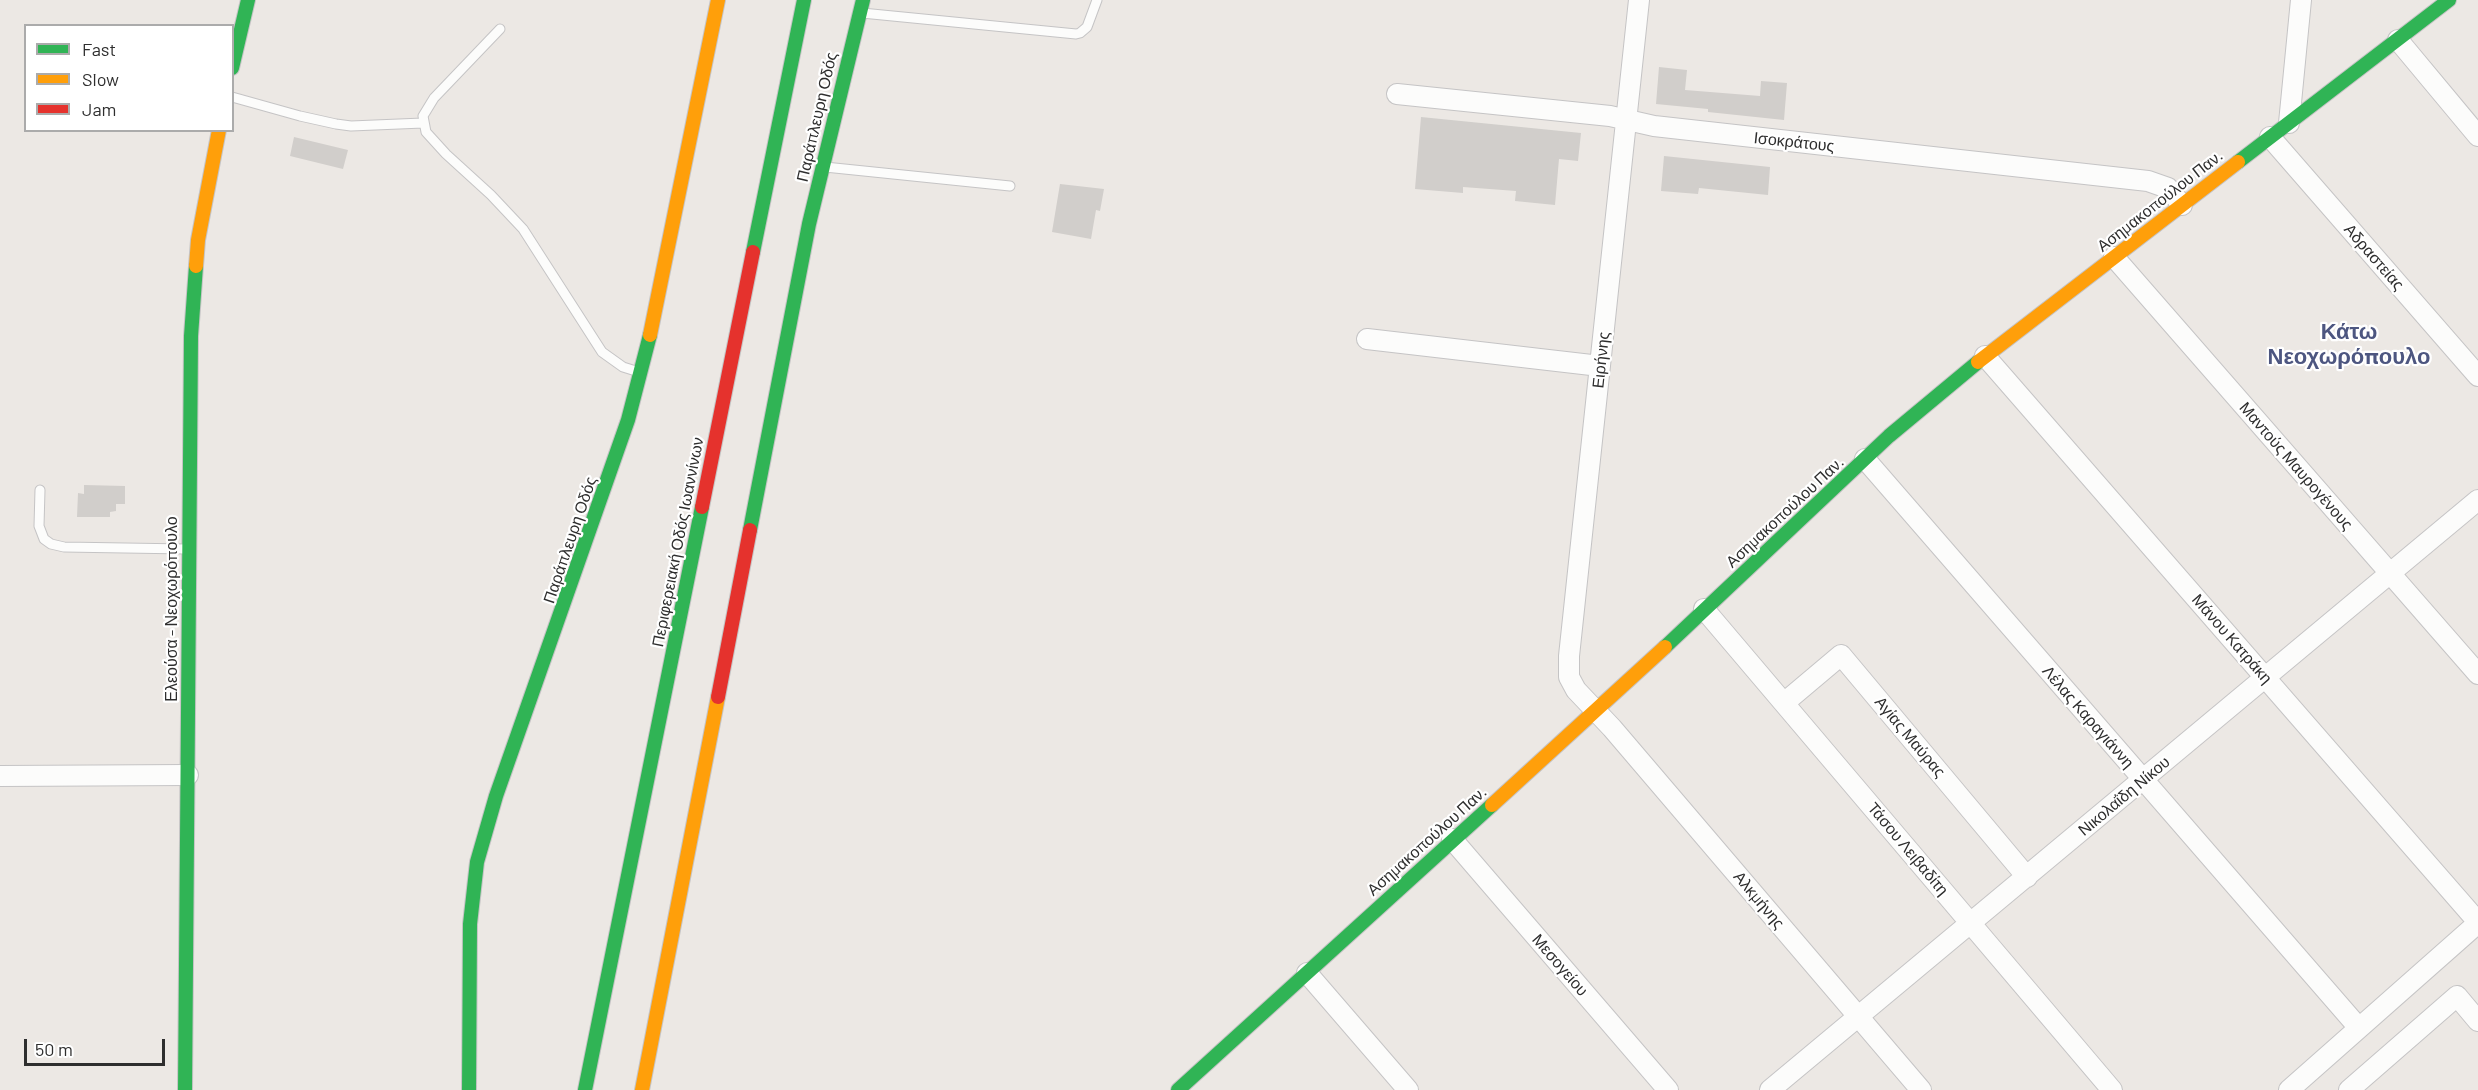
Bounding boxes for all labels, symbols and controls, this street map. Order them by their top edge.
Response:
legend [24,24,234,132]
text: Fast [82,38,116,60]
street label: Παράπλευρη Οδός [793,50,841,184]
text: Slow [82,68,119,90]
text: Jam [82,98,116,120]
street label: Ισοκράτους [1753,128,1835,156]
street label: Ασημακοπούλου Παν. [2093,146,2227,256]
street label: Αδραστείας [2340,220,2408,294]
district label: Κάτω Νεοχωρόπουλο [2267,319,2431,370]
street label: Ειρήνης [1588,331,1614,389]
street label: Μαντούς Μαυρογένους [2235,398,2357,534]
street label: Περιφερειακή Οδός Ιωαννίνων [648,435,708,649]
street label: Ασημακοπούλου Παν. [1722,452,1848,572]
street label: Παράπλευρη Οδός [539,474,601,606]
street label: Ελεούσα - Νεοχωρόπουλο [162,516,182,702]
street label: Μάνου Κατράκη [2188,590,2276,688]
street label: Λέλας Καραγιάννη [2038,662,2138,772]
street label: Αγίας Μαύρας [1871,693,1949,781]
street label: Νικολαΐδη Νίκου [2074,752,2174,840]
street label: Ασημακοπούλου Παν. [1363,782,1491,900]
street label: Τάσου Λειβαδίτη [1864,799,1952,899]
street label: Αλκμήνης [1729,867,1789,933]
street label: Μεσογείου [1528,930,1592,1000]
scale bar [27,1027,168,1065]
text: 50 m [35,1038,73,1060]

